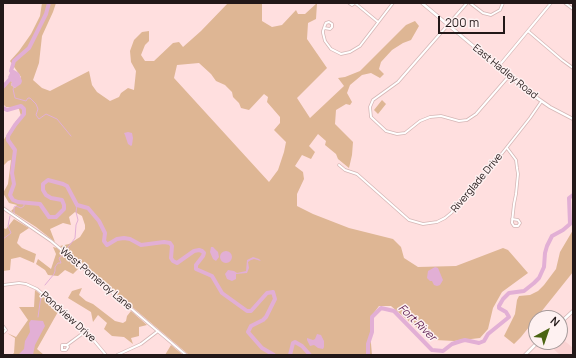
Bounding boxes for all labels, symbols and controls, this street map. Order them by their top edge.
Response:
scale bar [440,8,507,34]
text: 200 m [445,14,479,31]
street label: East Hadley Road [470,42,540,102]
street label: Riverglade Drive [449,151,505,215]
street label: West Pomeroy Lane [57,245,135,313]
street label: Pondview Drive [38,289,98,345]
water label: Fort River [395,302,439,344]
north arrow [528,310,568,350]
text: N [548,313,563,329]

